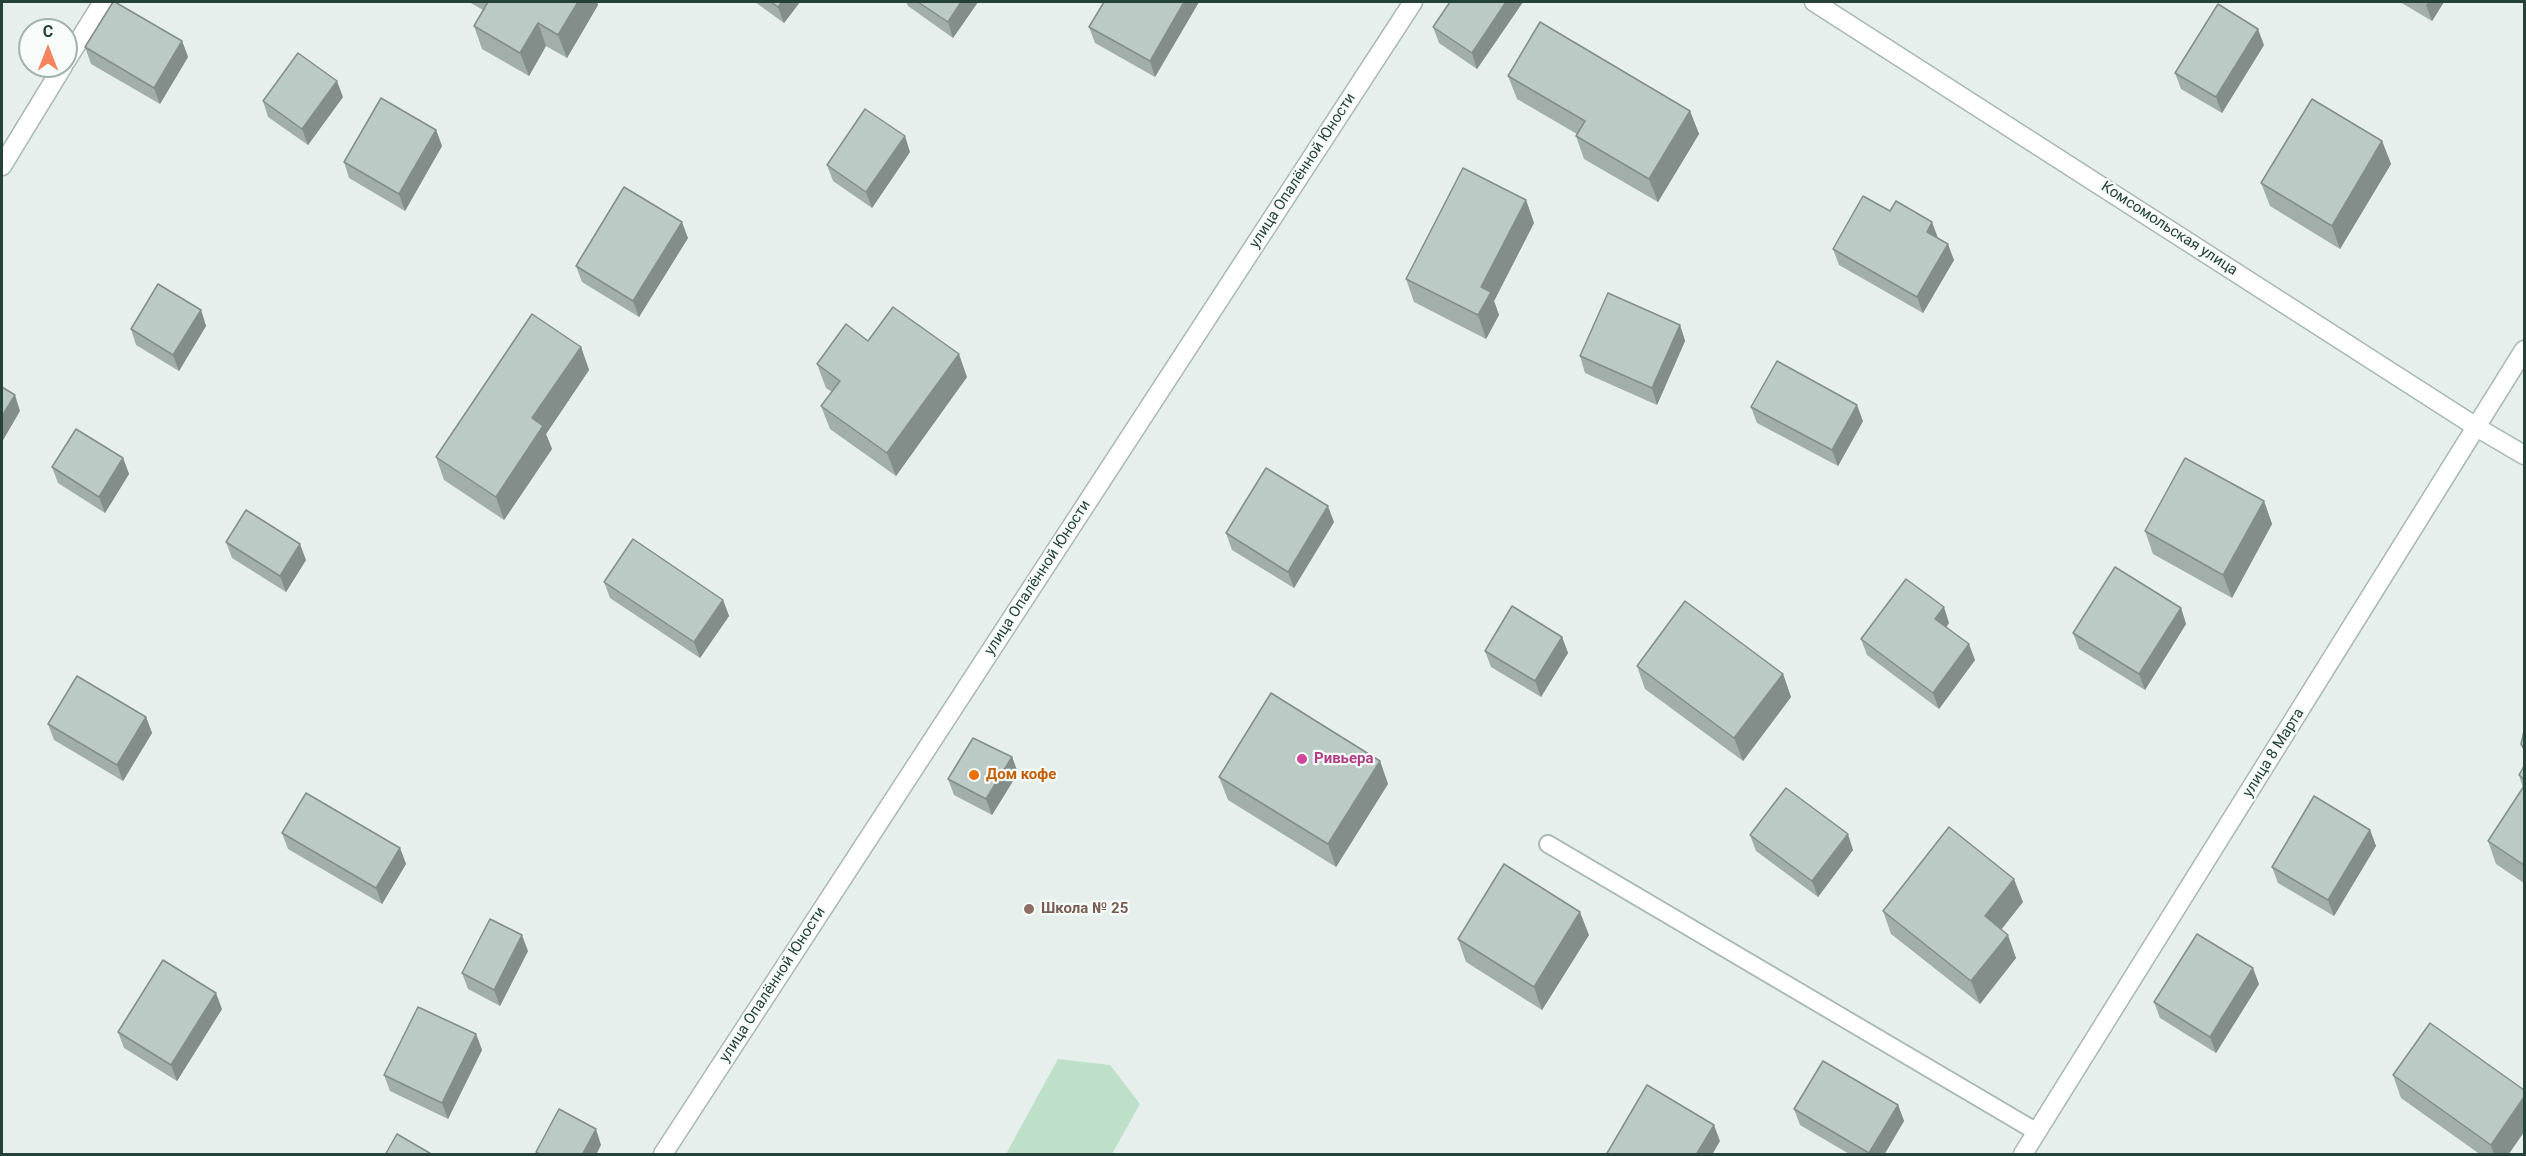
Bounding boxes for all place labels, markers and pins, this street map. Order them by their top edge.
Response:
place label: Ривьера [1314,750,1374,768]
marker: Ривьера [1295,752,1309,766]
place label: Дом кофе [986,766,1056,784]
marker: Дом кофе [967,768,981,782]
place label: Школа № 25 [1041,900,1128,918]
marker: Школа № 25 [1022,902,1036,916]

